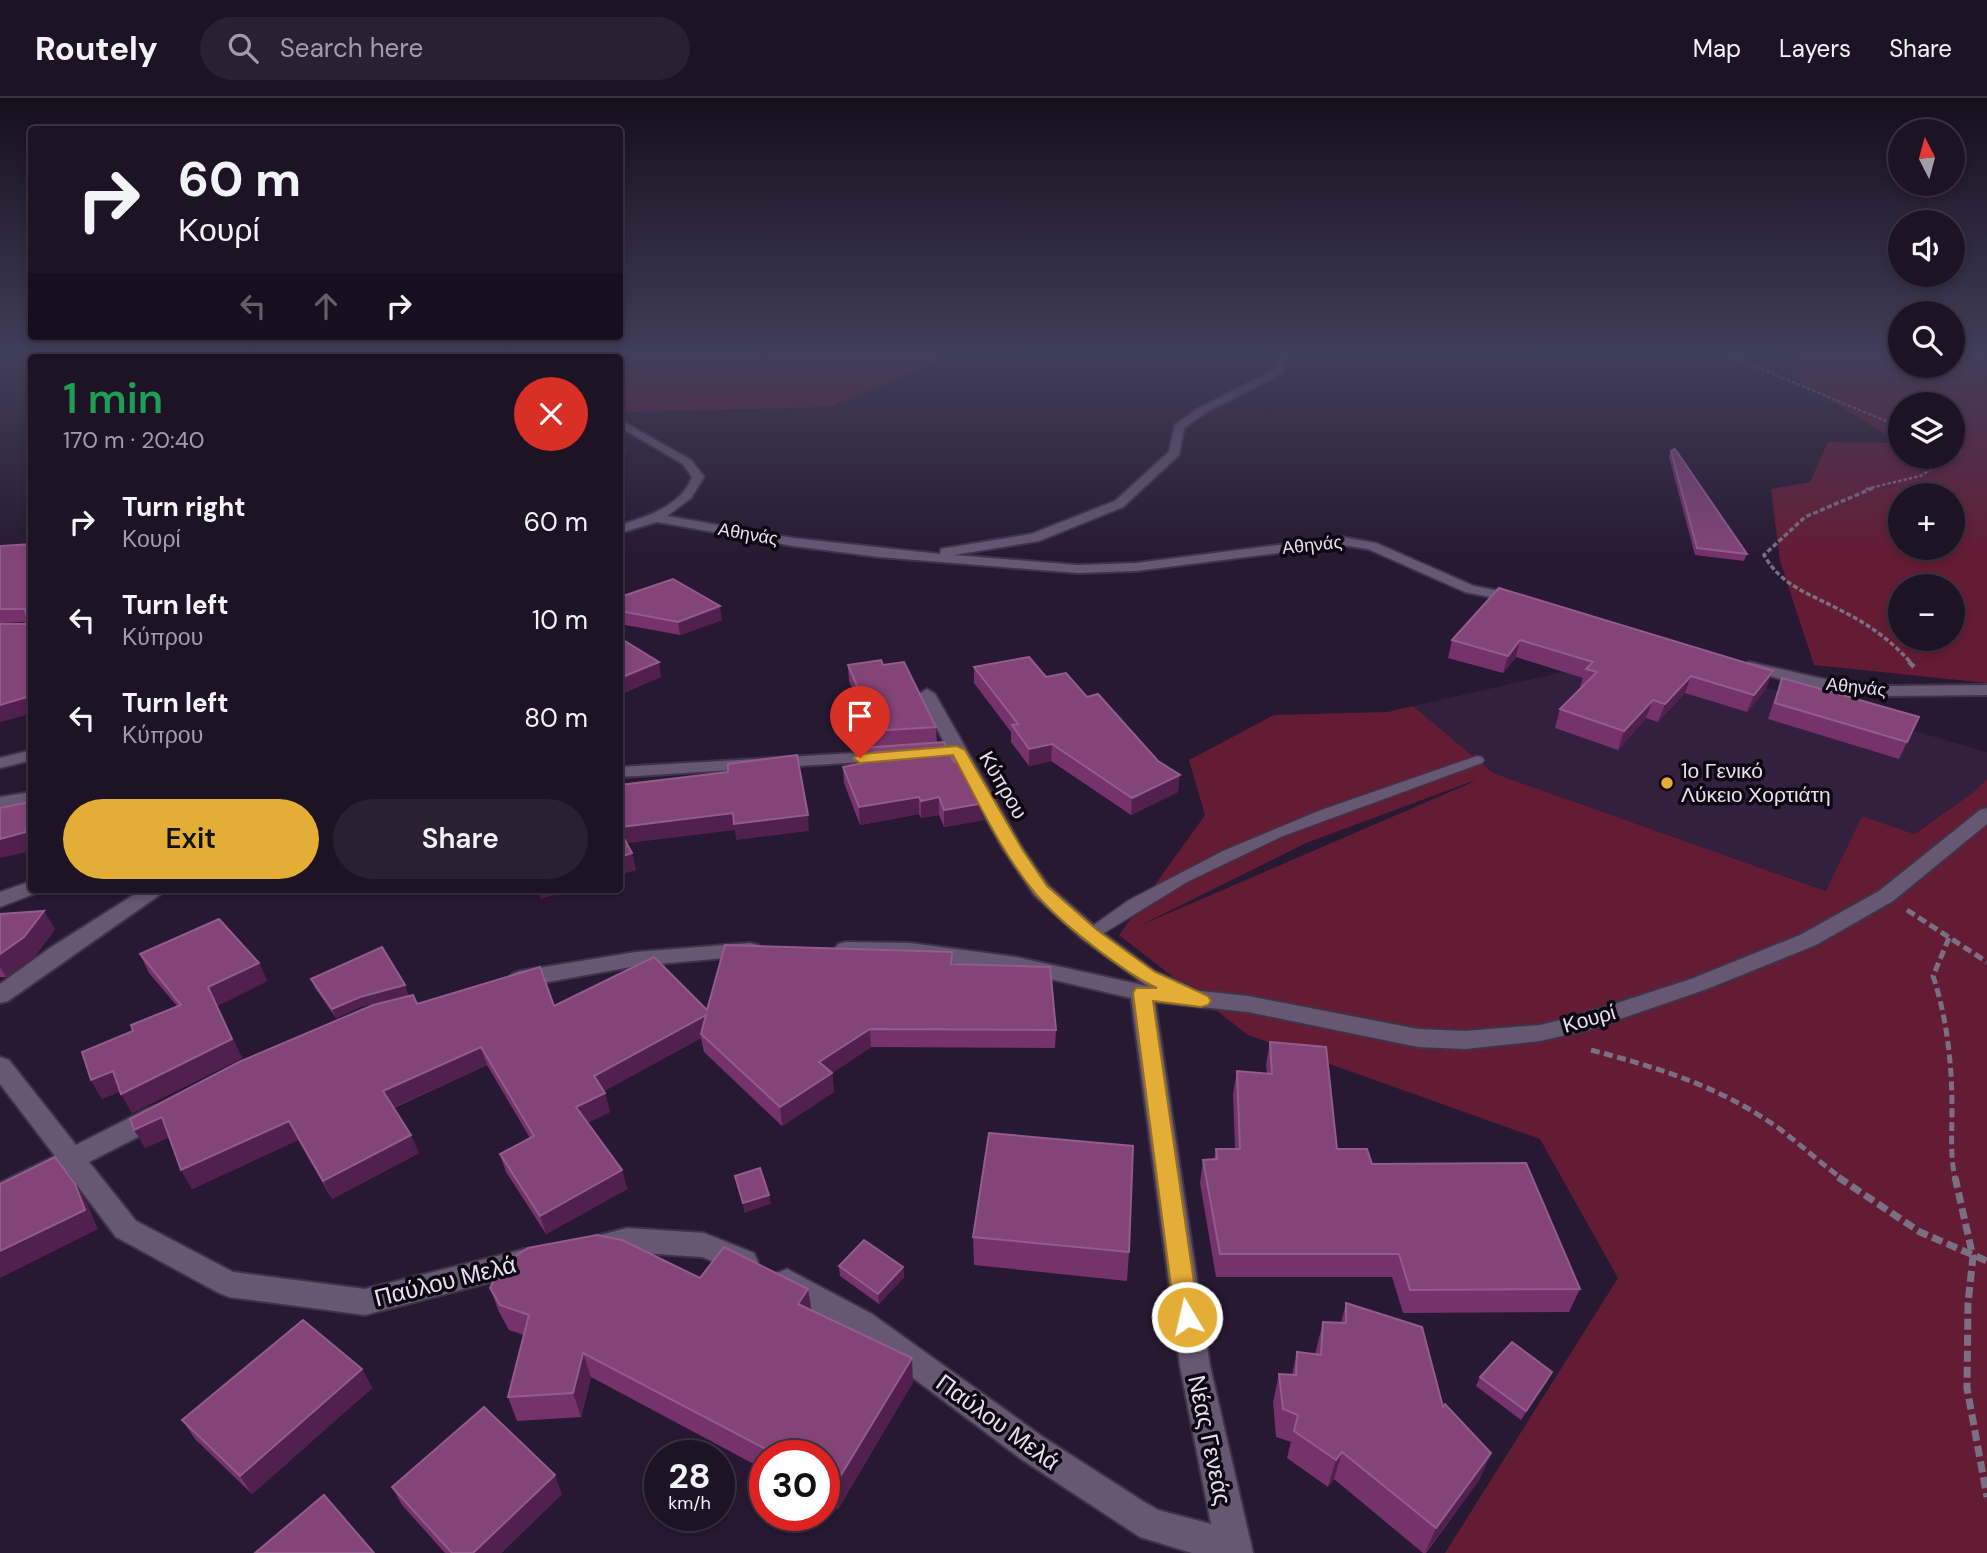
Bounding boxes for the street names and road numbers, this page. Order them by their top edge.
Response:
street label: Αθηνάς [716,517,780,551]
street label: Αθηνάς [1281,530,1343,560]
street label: Αθηνάς [1825,672,1887,702]
street label: Κύπρου [972,746,1034,824]
street label: Κουρί [1559,998,1619,1040]
street label: Παύλου Μελά [371,1248,519,1314]
street label: Παύλου Μελά [930,1367,1066,1477]
street label: Νέας Γενεάς [1181,1372,1239,1508]

